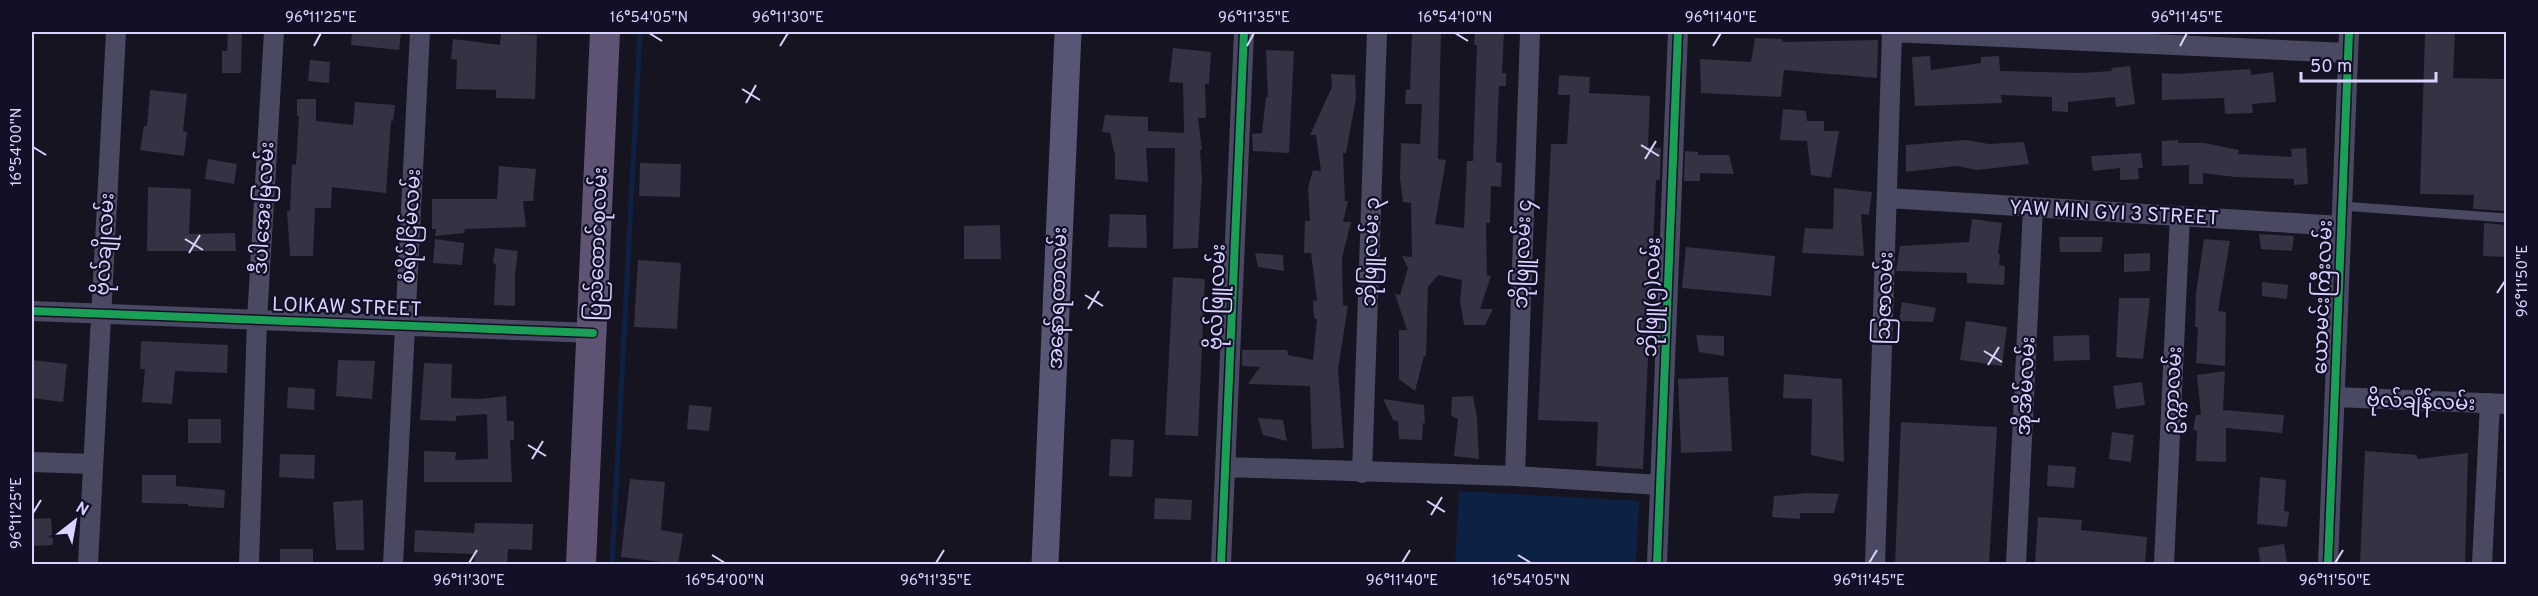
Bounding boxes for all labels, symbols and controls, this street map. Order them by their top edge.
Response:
text: 96°11'25"E [285,9,357,28]
text: 16°54'05"N [610,9,688,28]
text: 96°11'30"E [752,9,824,28]
text: 96°11'35"E [1218,9,1290,28]
text: 16°54'10"N [1418,9,1492,28]
text: 96°11'40"E [1685,9,1757,28]
text: 96°11'45"E [2151,9,2223,28]
scale bar [2301,45,2436,83]
text: 50 m [2310,56,2352,79]
text: 16°54'00"N [8,108,27,186]
street label: ဒီပါအေးမြလမ်း [246,141,282,275]
street label: ပြည်ထောင်စုလမ်း [580,167,617,321]
street label: စံရိပ်ငြိမ်လမ်း [393,168,429,284]
street label: ဗိုလ်ချိုလမ်း [87,192,124,296]
street label: YAW MIN GYI 3 STREET [2008,196,2220,232]
street label: ဘိုဖြူလမ်း ၃ [1354,197,1389,307]
street label: ဘိုဖြူလမ်း ၄ [1506,199,1541,309]
street label: ယောမင်းကြီးလမ်း [2305,219,2341,375]
street label: အနော်ရထာလမ်း [1041,226,1075,370]
street label: ဘိုဖြူ(၅)လမ်း [1635,237,1670,358]
street label: ဗိုလ်ဖြူလမ်း [1200,243,1235,351]
text: 96°11'50"E [2514,245,2533,317]
street label: သြဇာလမ်း [1868,251,1902,345]
street label: LOIKAW STREET [271,292,422,324]
street label: အိုအိမ်လမ်း [2008,336,2045,436]
street label: ဥက္ကာလမ်း [2156,345,2190,435]
street label: ဗိုလ်ချိန်လမ်း [2366,385,2476,420]
text: 96°11'25"E [8,477,27,549]
north arrow [45,491,105,551]
text: N [72,498,92,521]
text: 96°11'30"E [433,572,505,591]
text: 16°54'00"N [686,572,764,591]
text: 96°11'35"E [900,572,972,591]
text: 96°11'40"E [1366,572,1438,591]
text: 16°54'05"N [1492,572,1570,591]
text: 96°11'45"E [1833,572,1905,591]
text: 96°11'50"E [2299,572,2371,591]

